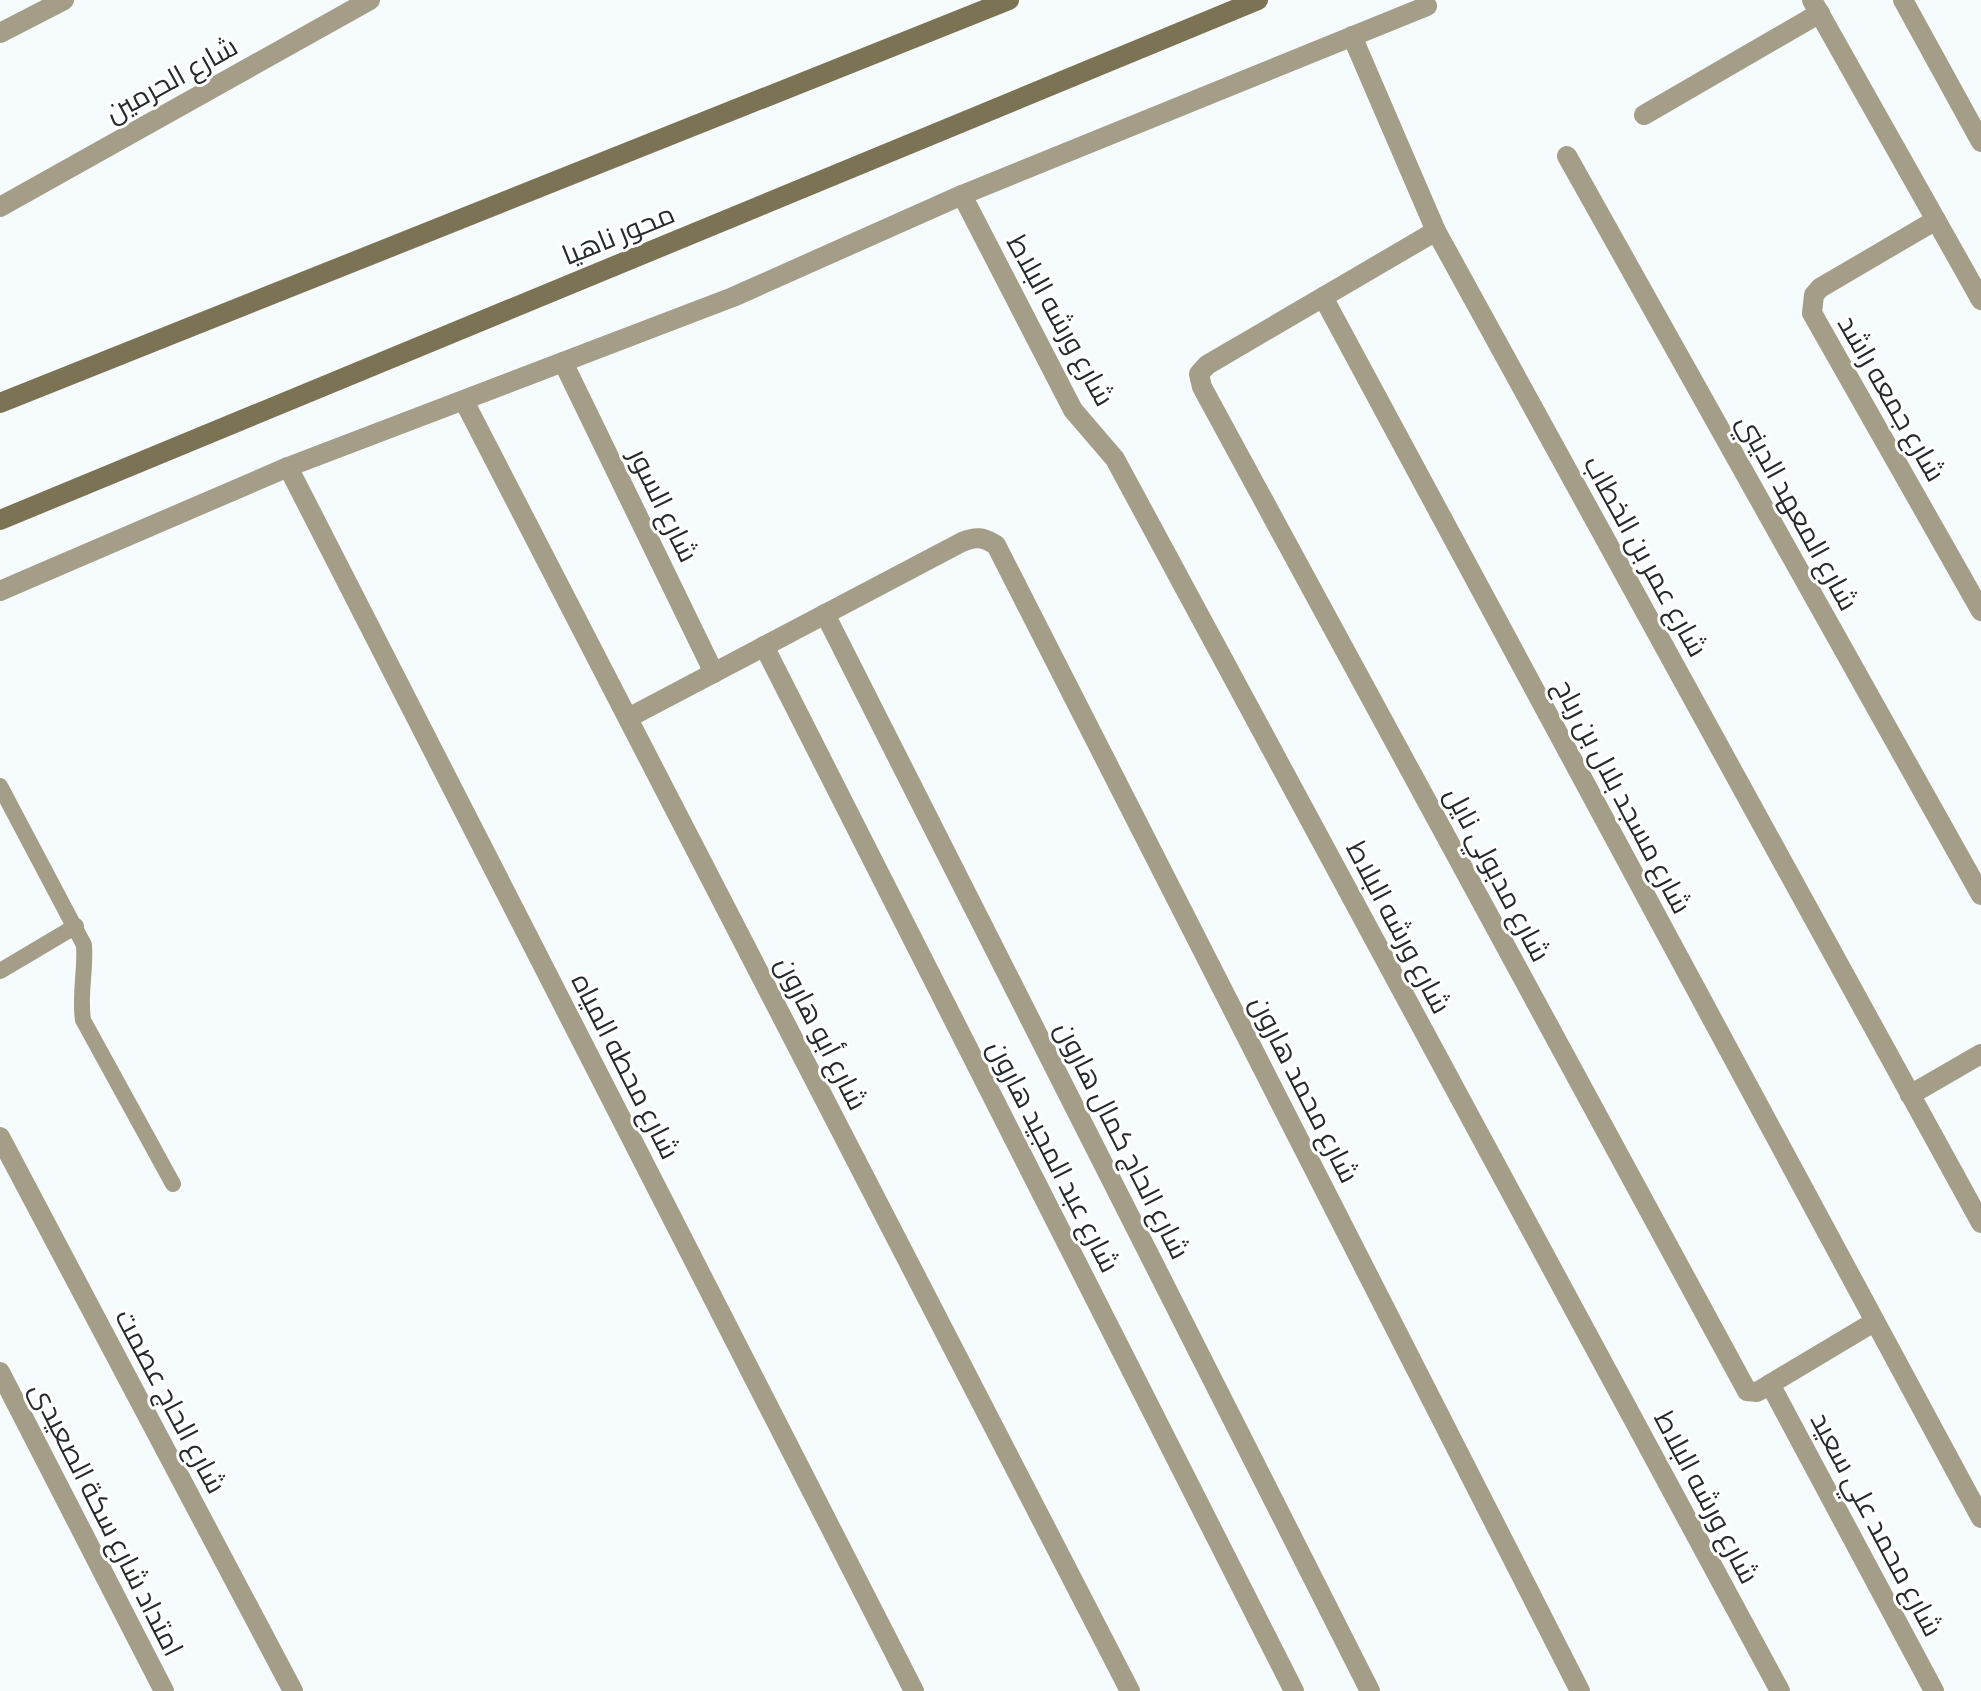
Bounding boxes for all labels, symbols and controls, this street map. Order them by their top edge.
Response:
street label: شارع الحرمين [98,28,244,131]
street label: محور ناهيا [556,195,679,271]
street label: شارع ورشه البلاط [998,228,1123,413]
street label: شارع جمعه راشد [1829,308,1954,488]
street label: شارع المعهد الديني [1726,407,1867,619]
street label: شارع السور [619,440,707,568]
street label: شارع عمر بن الخطاب [1575,449,1716,663]
street label: شارع مسجد بلال بن رباح [1545,672,1700,920]
street label: شارع مدبولي نايل [1433,780,1559,969]
street label: شارع ورشه البلاط [1337,834,1460,1020]
street label: شارع أبو هارون [767,950,876,1116]
street label: شارع محطه المياه [563,967,688,1165]
street label: شارع محمد هارون [1241,989,1368,1189]
street label: شارع الحاج كمال هارون [1047,1015,1199,1265]
street label: شارع عبد المجيد هارون [979,1034,1128,1279]
street label: شارع الحاج عصمت [106,1303,235,1500]
street label: امتداد شارع سكة الصعيدى [21,1376,192,1663]
street label: شارع ورشه البلاط [1645,1404,1768,1590]
street label: شارع محمد علي سعيد [1799,1405,1951,1644]

